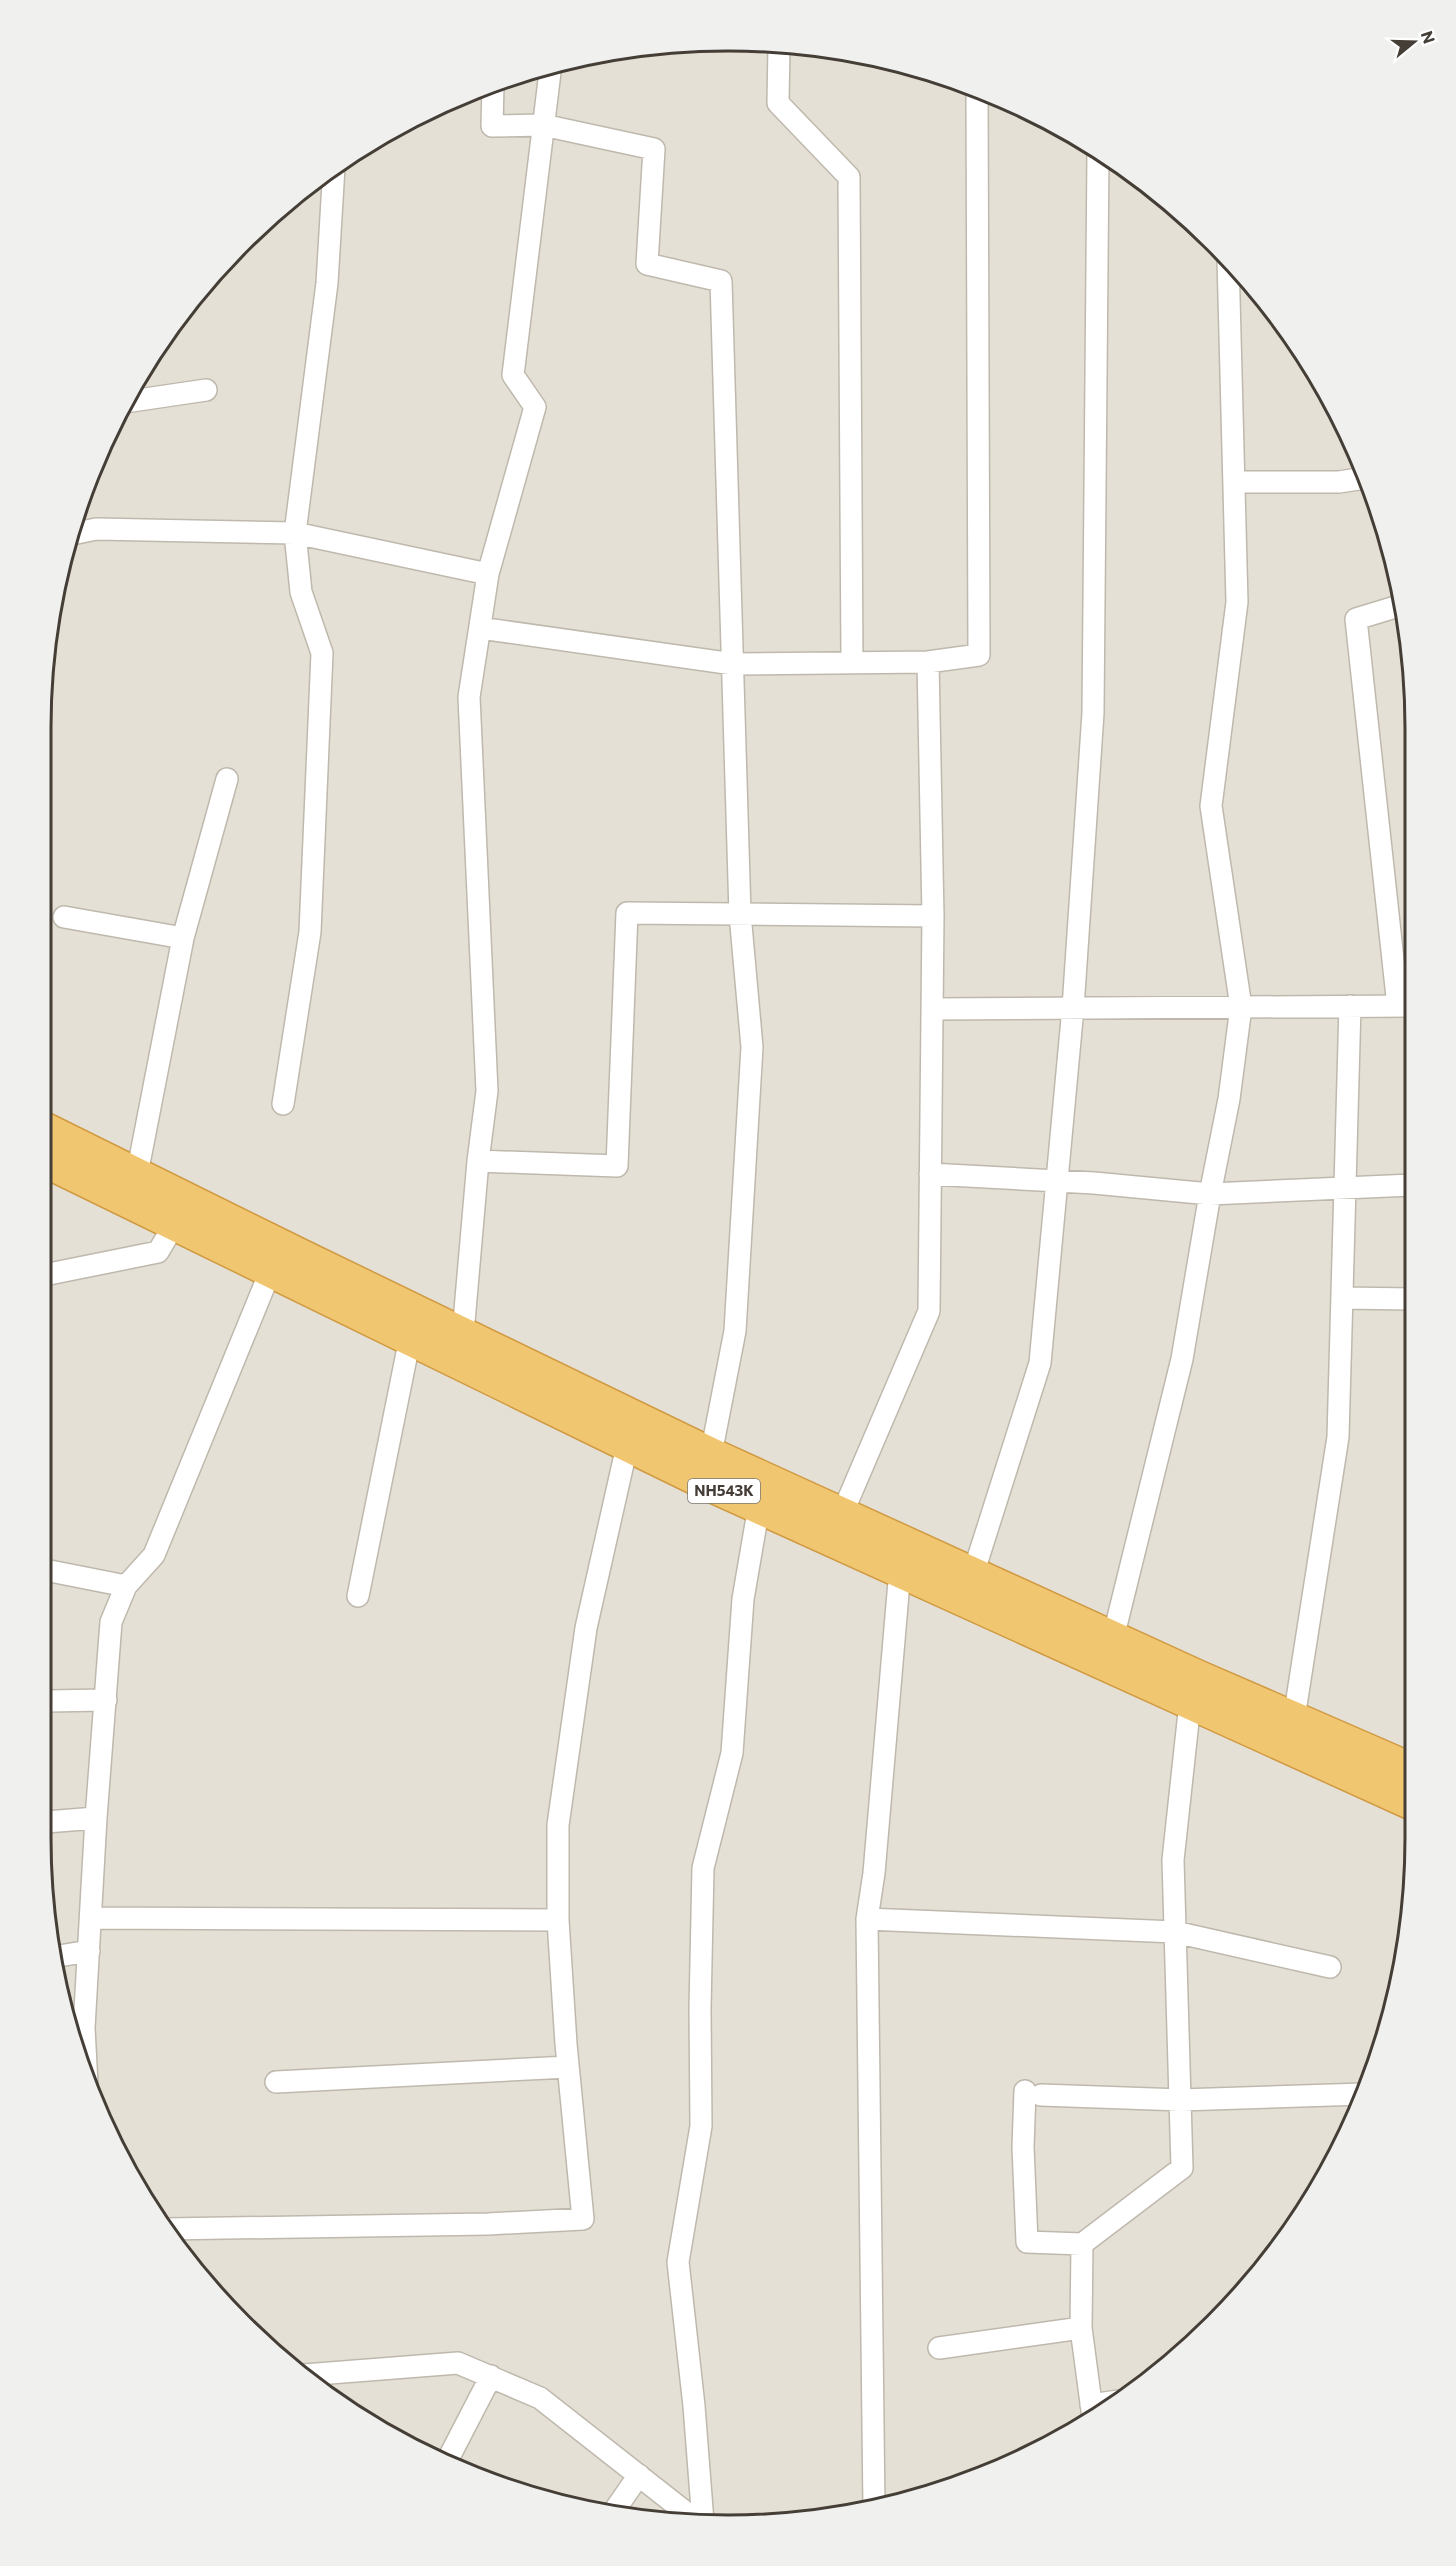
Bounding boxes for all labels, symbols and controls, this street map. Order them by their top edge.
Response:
north arrow [1384,12,1444,72]
text: N [1418,28,1440,46]
road number: NH543K [688,1479,760,1503]

